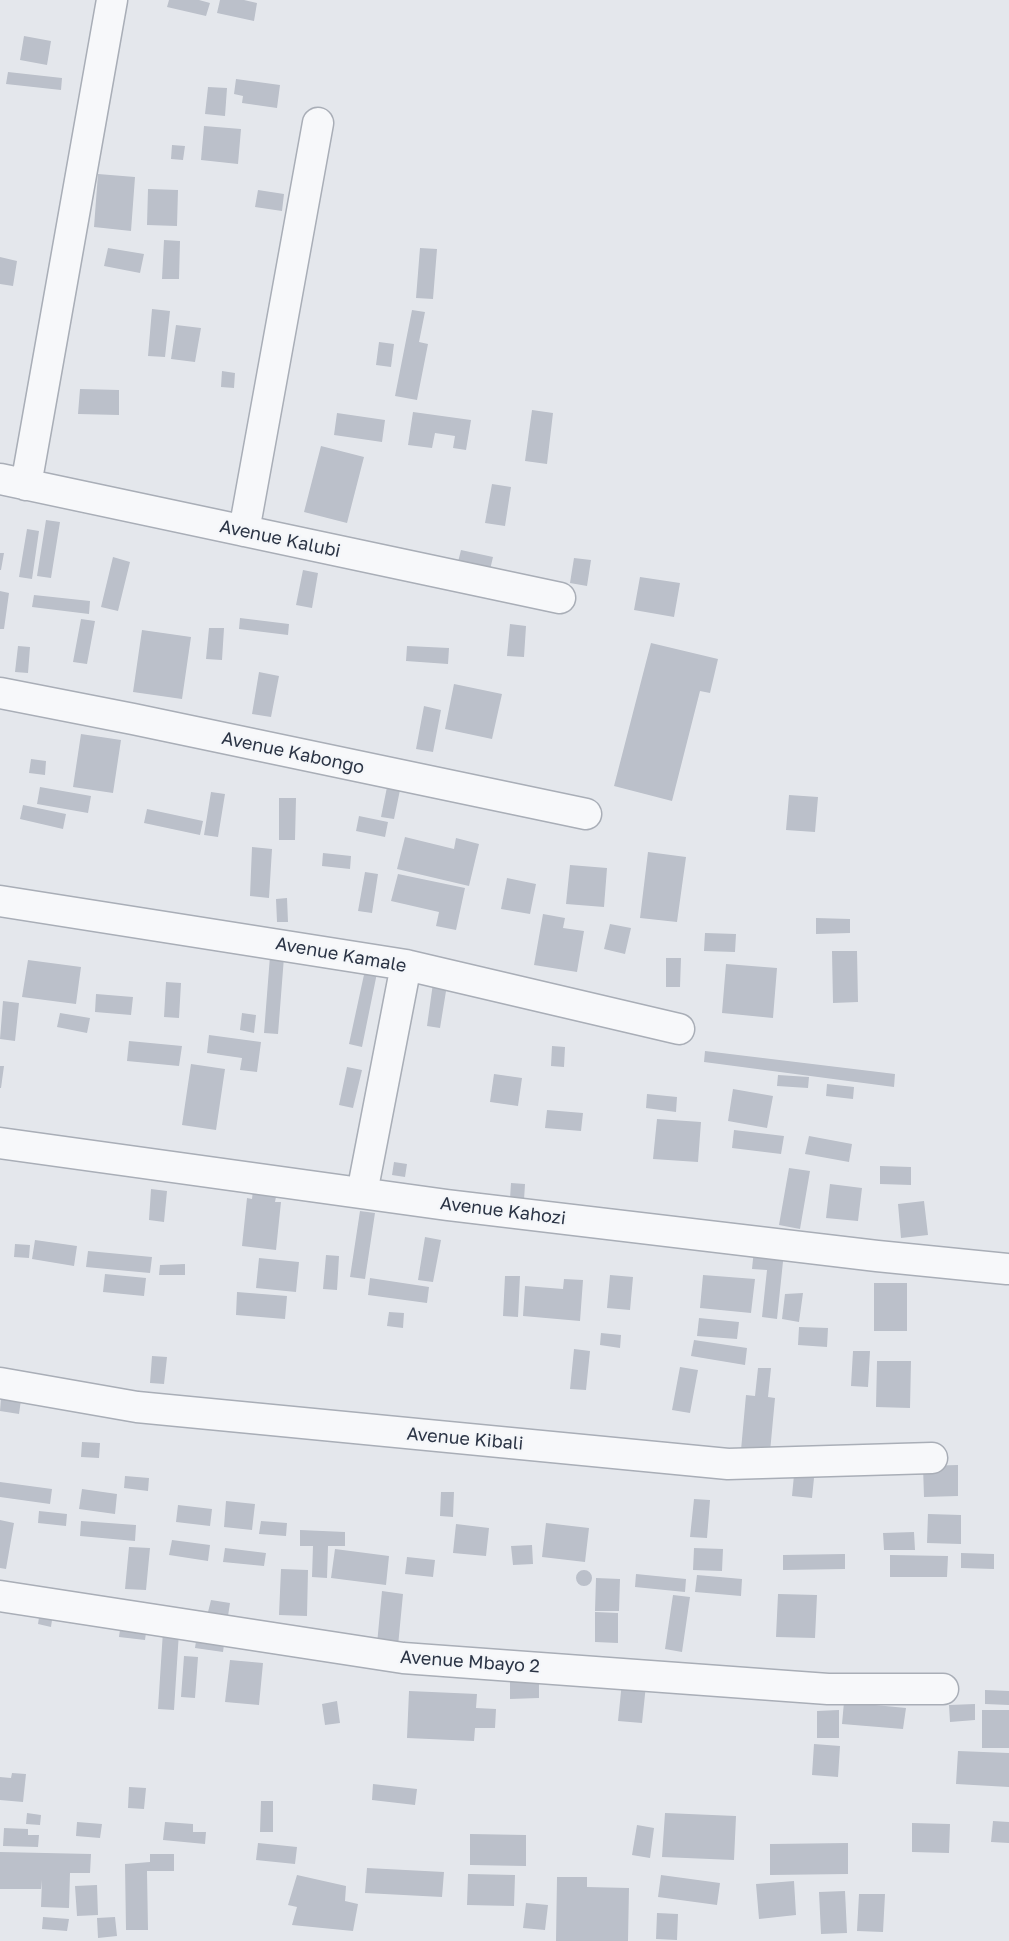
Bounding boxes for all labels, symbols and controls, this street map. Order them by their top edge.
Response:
street label: Avenue Kalubi [218,516,342,562]
street label: Avenue Kabongo [220,727,366,779]
street label: Avenue Kamale [274,933,408,977]
street label: Avenue Kahozi [439,1193,567,1229]
street label: Avenue Kibali [406,1423,524,1455]
street label: Avenue Mbayo 2 [399,1646,541,1678]

